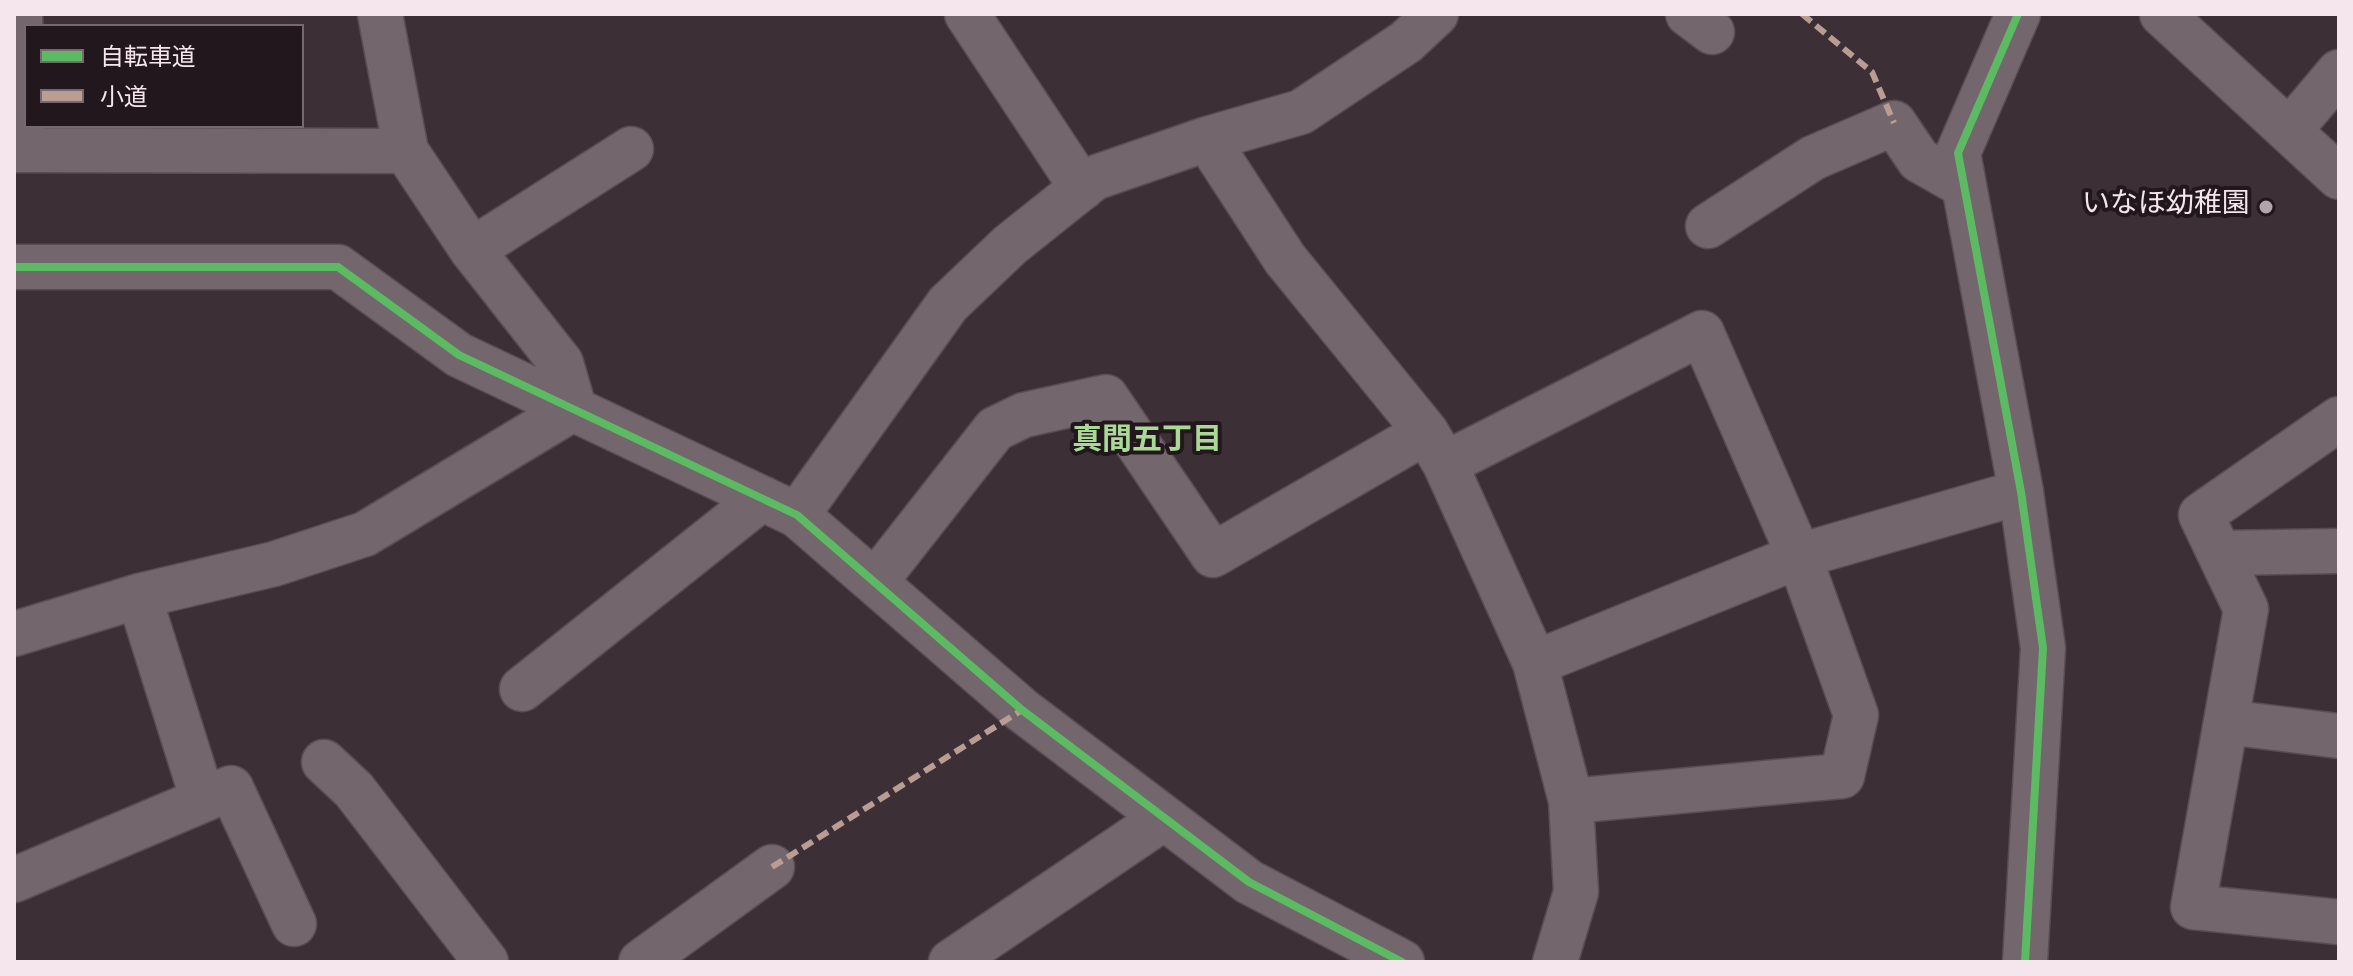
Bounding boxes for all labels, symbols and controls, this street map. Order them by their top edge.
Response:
legend [24,24,304,128]
text: 自転車道 [100,40,196,76]
text: 小道 [100,80,148,116]
place label: いなほ幼稚園 [2082,190,2250,224]
marker: いなほ幼稚園 [2257,198,2275,216]
district label: 真間五丁目 [1072,425,1222,461]

